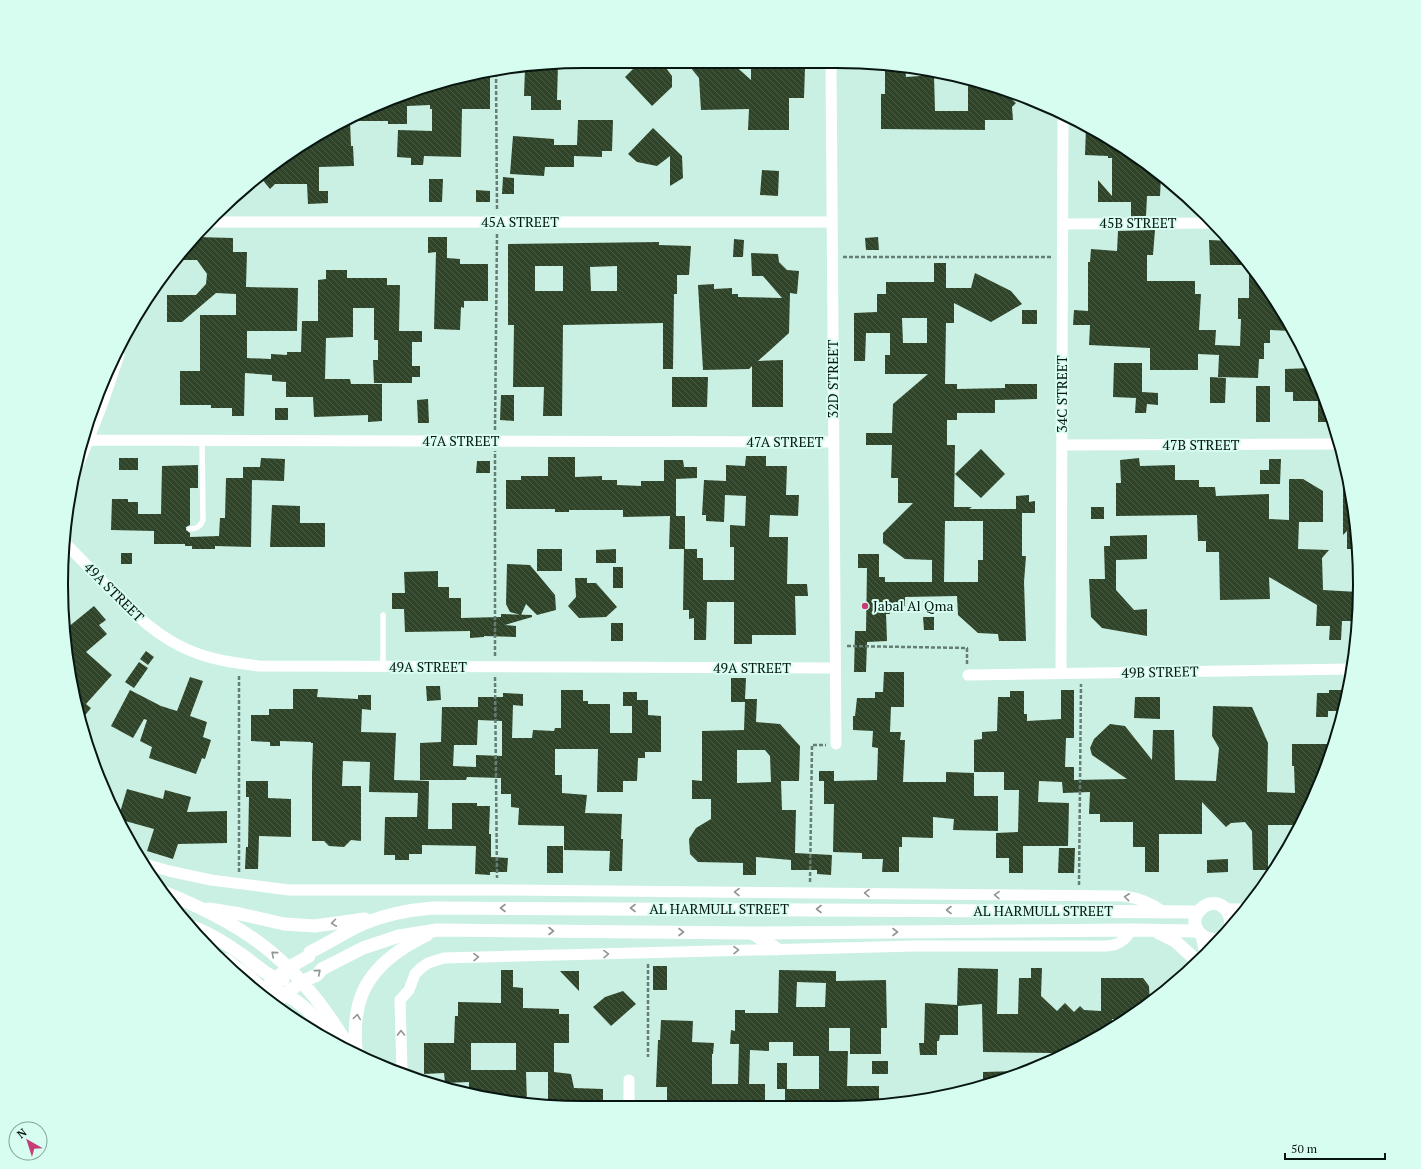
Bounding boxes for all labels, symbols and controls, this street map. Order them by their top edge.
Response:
street label: 45A STREET [481,212,559,231]
street label: 45B STREET [1100,213,1177,232]
street label: 32D STREET [823,340,842,418]
street label: 34C STREET [1052,355,1071,433]
street label: 47A STREET [423,431,500,450]
street label: 47A STREET [747,432,824,451]
street label: 47B STREET [1163,435,1240,454]
street label: 49A STREET [80,557,149,626]
place label: Jabal Al Qma [873,596,954,615]
marker: Jabal Al Qma [860,601,870,611]
street label: 49A STREET [389,657,467,676]
street label: 49A STREET [713,658,791,677]
street label: 49B STREET [1121,661,1199,682]
one-way arrow [734,888,740,896]
one-way arrow [864,889,870,897]
one-way arrow [994,890,1000,899]
one-way arrow [1124,892,1130,901]
street label: AL HARMULL STREET [649,899,789,918]
street label: AL HARMULL STREET [973,901,1113,920]
one-way arrow [500,903,506,912]
one-way arrow [630,904,636,912]
one-way arrow [816,905,822,913]
one-way arrow [946,906,952,914]
one-way arrow [331,918,337,927]
one-way arrow [548,927,554,935]
one-way arrow [678,928,684,936]
one-way arrow [892,928,898,936]
one-way arrow [733,946,739,955]
one-way arrow [603,949,609,958]
one-way arrow [271,952,279,959]
one-way arrow [473,953,479,961]
one-way arrow [314,970,321,977]
one-way arrow [352,1014,361,1020]
one-way arrow [397,1030,405,1036]
north arrow [8,1121,48,1161]
text: N [14,1125,30,1141]
scale bar [1285,1135,1385,1161]
text: 50 m [1291,1141,1318,1156]

